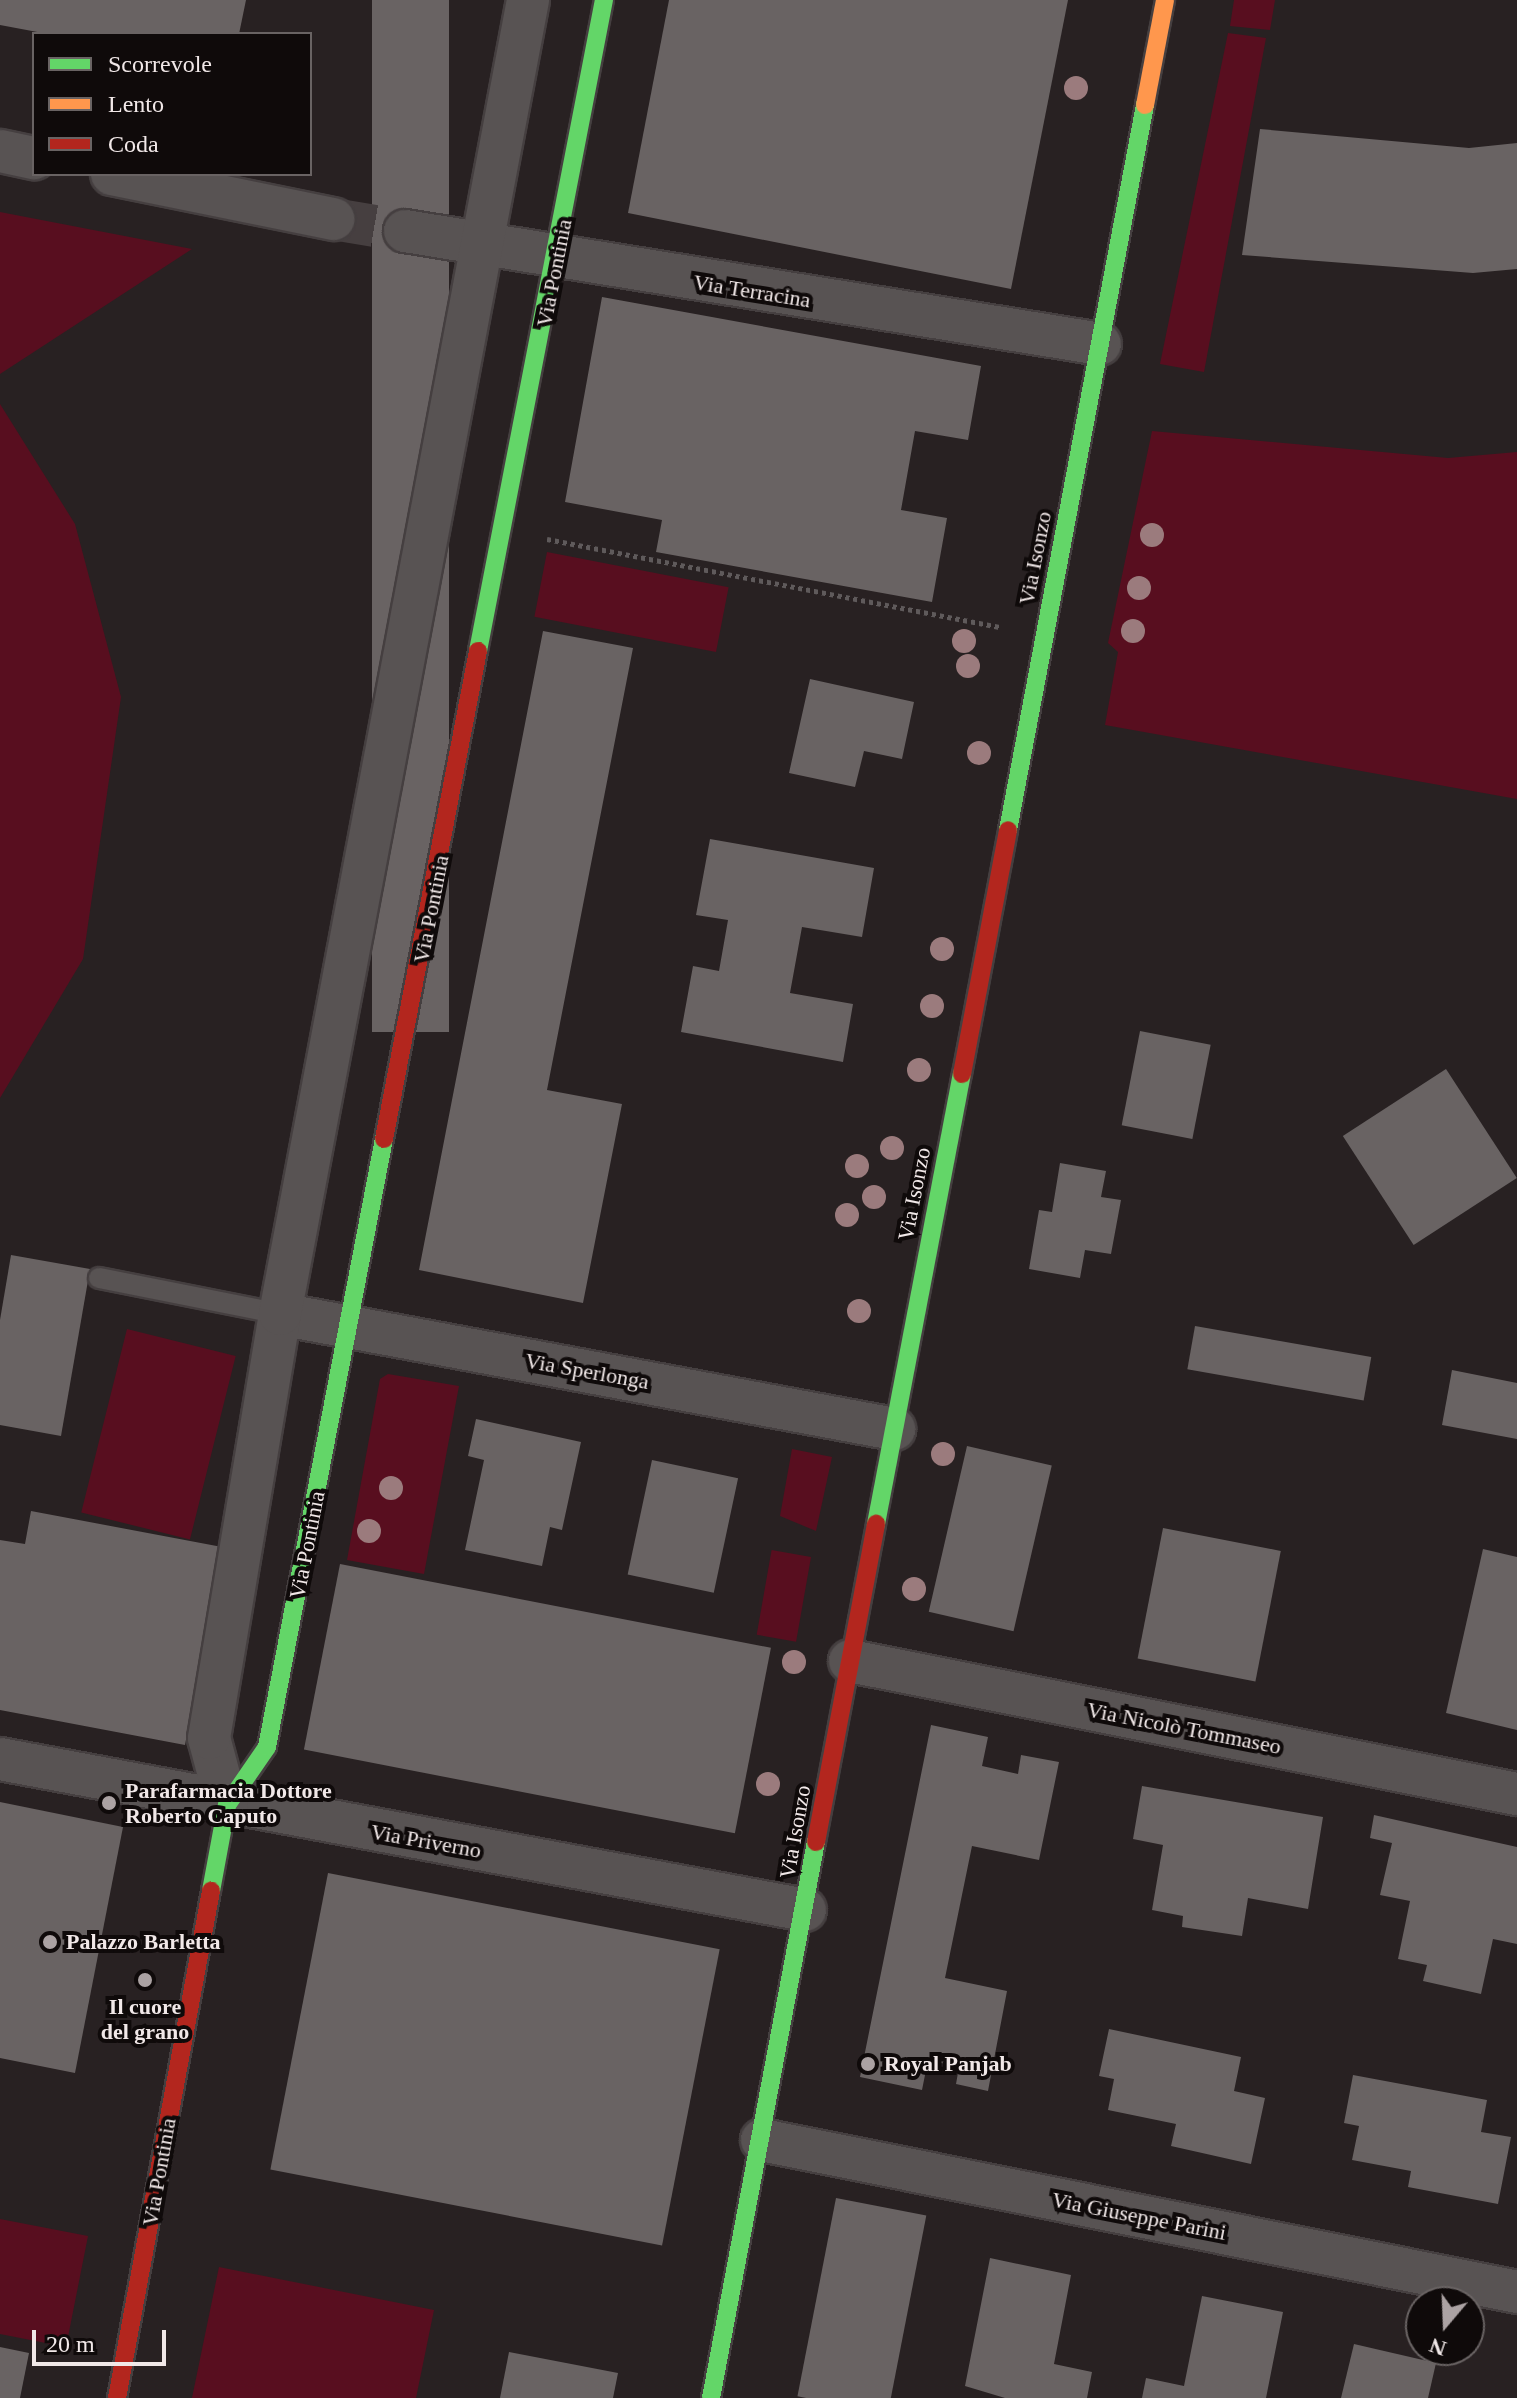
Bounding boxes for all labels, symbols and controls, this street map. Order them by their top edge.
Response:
legend [32,32,312,176]
text: Scorrevole [108,51,212,77]
text: Lento [108,91,164,117]
text: Coda [108,131,159,157]
street label: Via Pontinia [531,217,577,329]
street label: Via Terracina [691,269,813,313]
street label: Via Isonzo [1013,509,1057,607]
street label: Via Pontinia [408,853,454,965]
street label: Via Isonzo [892,1145,936,1243]
street label: Via Sperlonga [523,1347,651,1395]
street label: Via Pontinia [284,1489,330,1601]
street label: Via Nicolò Tommaseo [1085,1696,1283,1760]
place label: Parafarmacia Dottore Roberto Caputo [125,1777,332,1828]
street label: Via Isonzo [774,1783,816,1881]
marker: Parafarmacia Dottore Roberto Caputo [100,1794,118,1812]
street label: Via Priverno [369,1818,483,1864]
place label: Palazzo Barletta [66,1929,221,1955]
marker: Palazzo Barletta [41,1933,59,1951]
marker: Il cuore del grano [136,1971,154,1989]
place label: Il cuore del grano [101,1993,189,2044]
place label: Royal Panjab [884,2051,1012,2077]
marker: Royal Panjab [859,2055,877,2073]
street label: Via Pontinia [137,2116,181,2228]
street label: Via Giuseppe Parini [1050,2186,1228,2246]
north arrow [1405,2286,1485,2366]
scale bar [36,2314,170,2364]
text: 20 m [46,2331,95,2357]
text: N [1426,2333,1449,2362]

